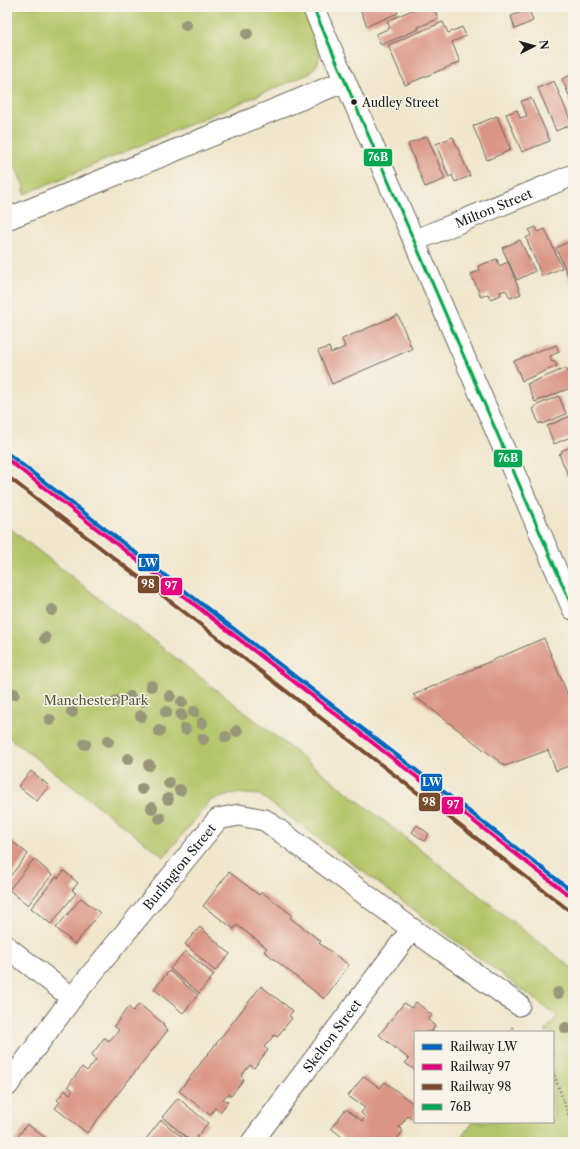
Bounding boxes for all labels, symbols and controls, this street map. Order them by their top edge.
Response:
north arrow [514,26,554,66]
text: N [536,39,551,51]
place label: Audley Street [361,95,440,110]
marker: Audley Street [349,97,359,107]
line badge: 76B [363,148,393,167]
text: 76B [368,150,388,164]
street label: Milton Street [452,185,535,231]
line badge: 76B [493,449,523,468]
text: 76B [498,451,518,465]
line badge: LW [137,553,160,572]
text: LW [138,556,159,570]
line badge: 98 [137,575,160,594]
text: 98 [141,577,155,591]
line badge: 97 [160,577,183,596]
text: 97 [165,579,177,593]
park label: Manchester Park [44,692,149,708]
line badge: LW [420,773,443,792]
text: LW [422,775,443,789]
line badge: 98 [418,792,441,812]
text: 98 [422,795,436,809]
line badge: 97 [441,796,464,815]
text: 97 [447,798,459,812]
street label: Burlington Street [139,820,219,913]
street label: Skelton Street [299,996,365,1075]
legend [414,1031,554,1123]
text: Railway LW [450,1039,518,1054]
text: Railway 97 [450,1059,510,1074]
text: Railway 98 [450,1079,511,1094]
text: 76B [450,1099,471,1114]

